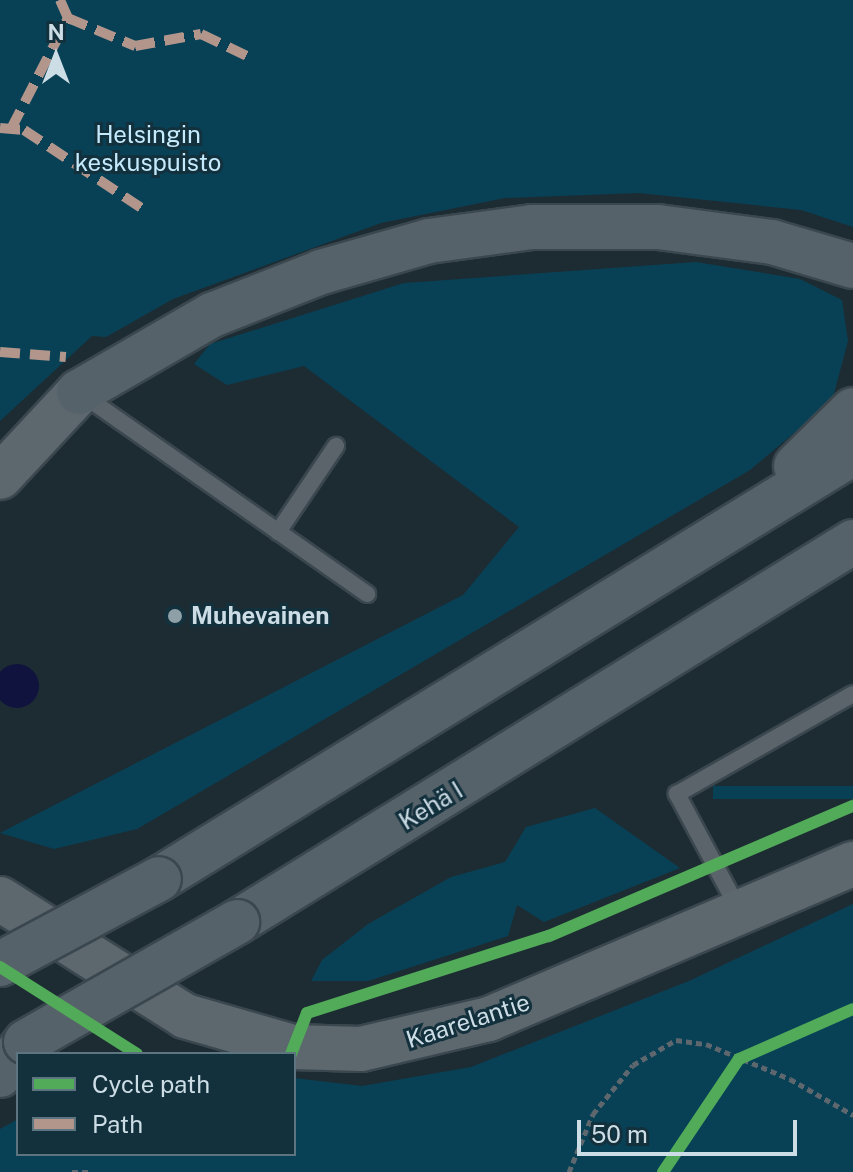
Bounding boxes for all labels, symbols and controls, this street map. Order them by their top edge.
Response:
north arrow [16,16,96,96]
text: N [47,19,65,45]
park label: Helsingin keskuspuisto [75,121,221,177]
place label: Muhevainen [191,602,329,630]
marker: Muhevainen [166,607,184,625]
street label: Kehä I [394,776,468,836]
street label: Kaarelantie [403,988,533,1054]
legend [16,1052,296,1156]
text: Cycle path [92,1070,210,1098]
scale bar [581,1104,801,1154]
text: Path [92,1110,143,1138]
text: 50 m [591,1120,648,1148]

